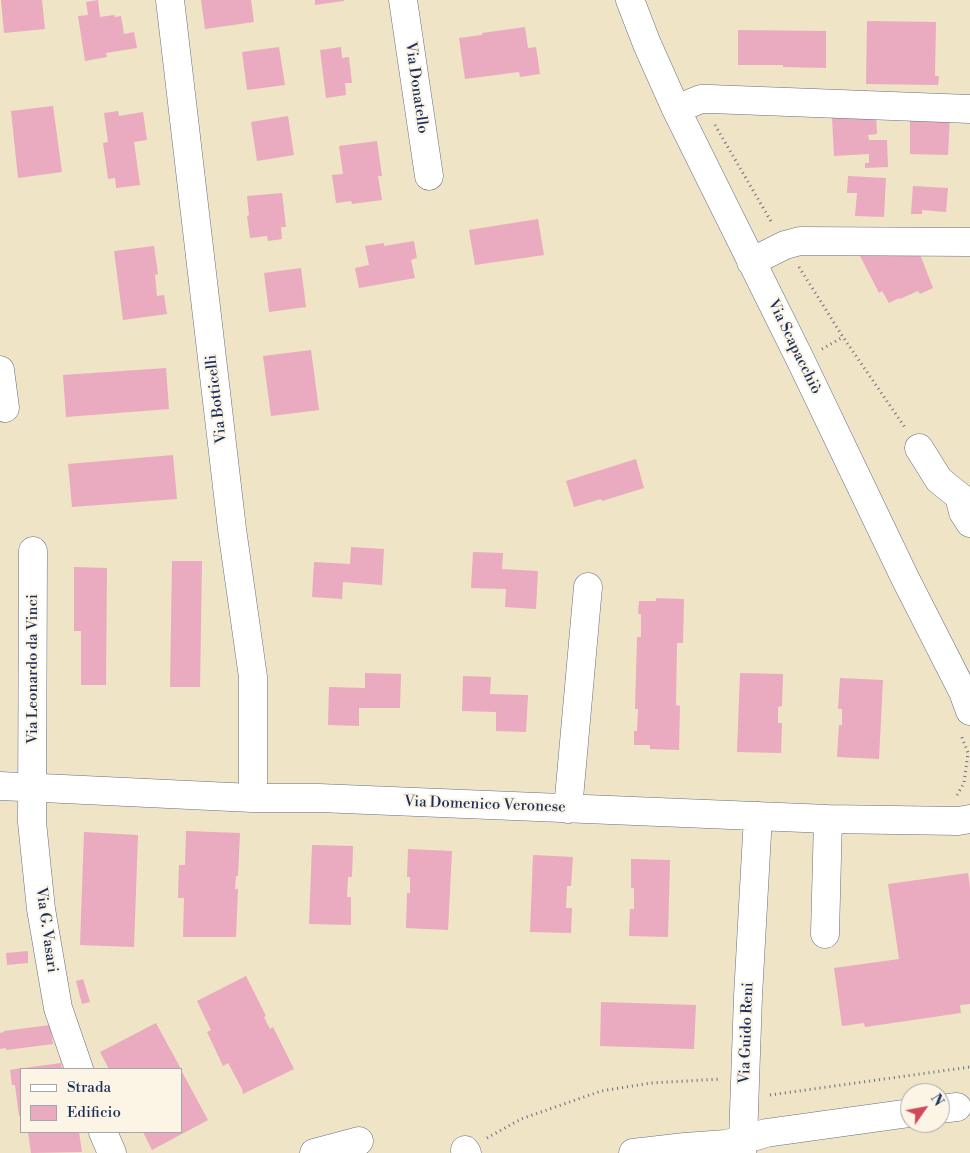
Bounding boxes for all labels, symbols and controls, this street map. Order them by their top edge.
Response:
street label: Via Donatello [401,41,431,135]
street label: Via Scapacchiò [763,297,825,397]
street label: Via Botticelli [203,354,231,444]
street label: Via Leonardo da Vinci [24,594,42,744]
street label: Via Domenico Veronese [404,793,566,817]
street label: Via G. Vasari [31,886,61,974]
street label: Via Guido Reni [736,982,758,1084]
legend [20,1068,182,1133]
text: Strada [67,1078,111,1097]
north arrow [900,1083,950,1133]
text: N [926,1091,947,1110]
text: Edificio [67,1103,121,1122]

